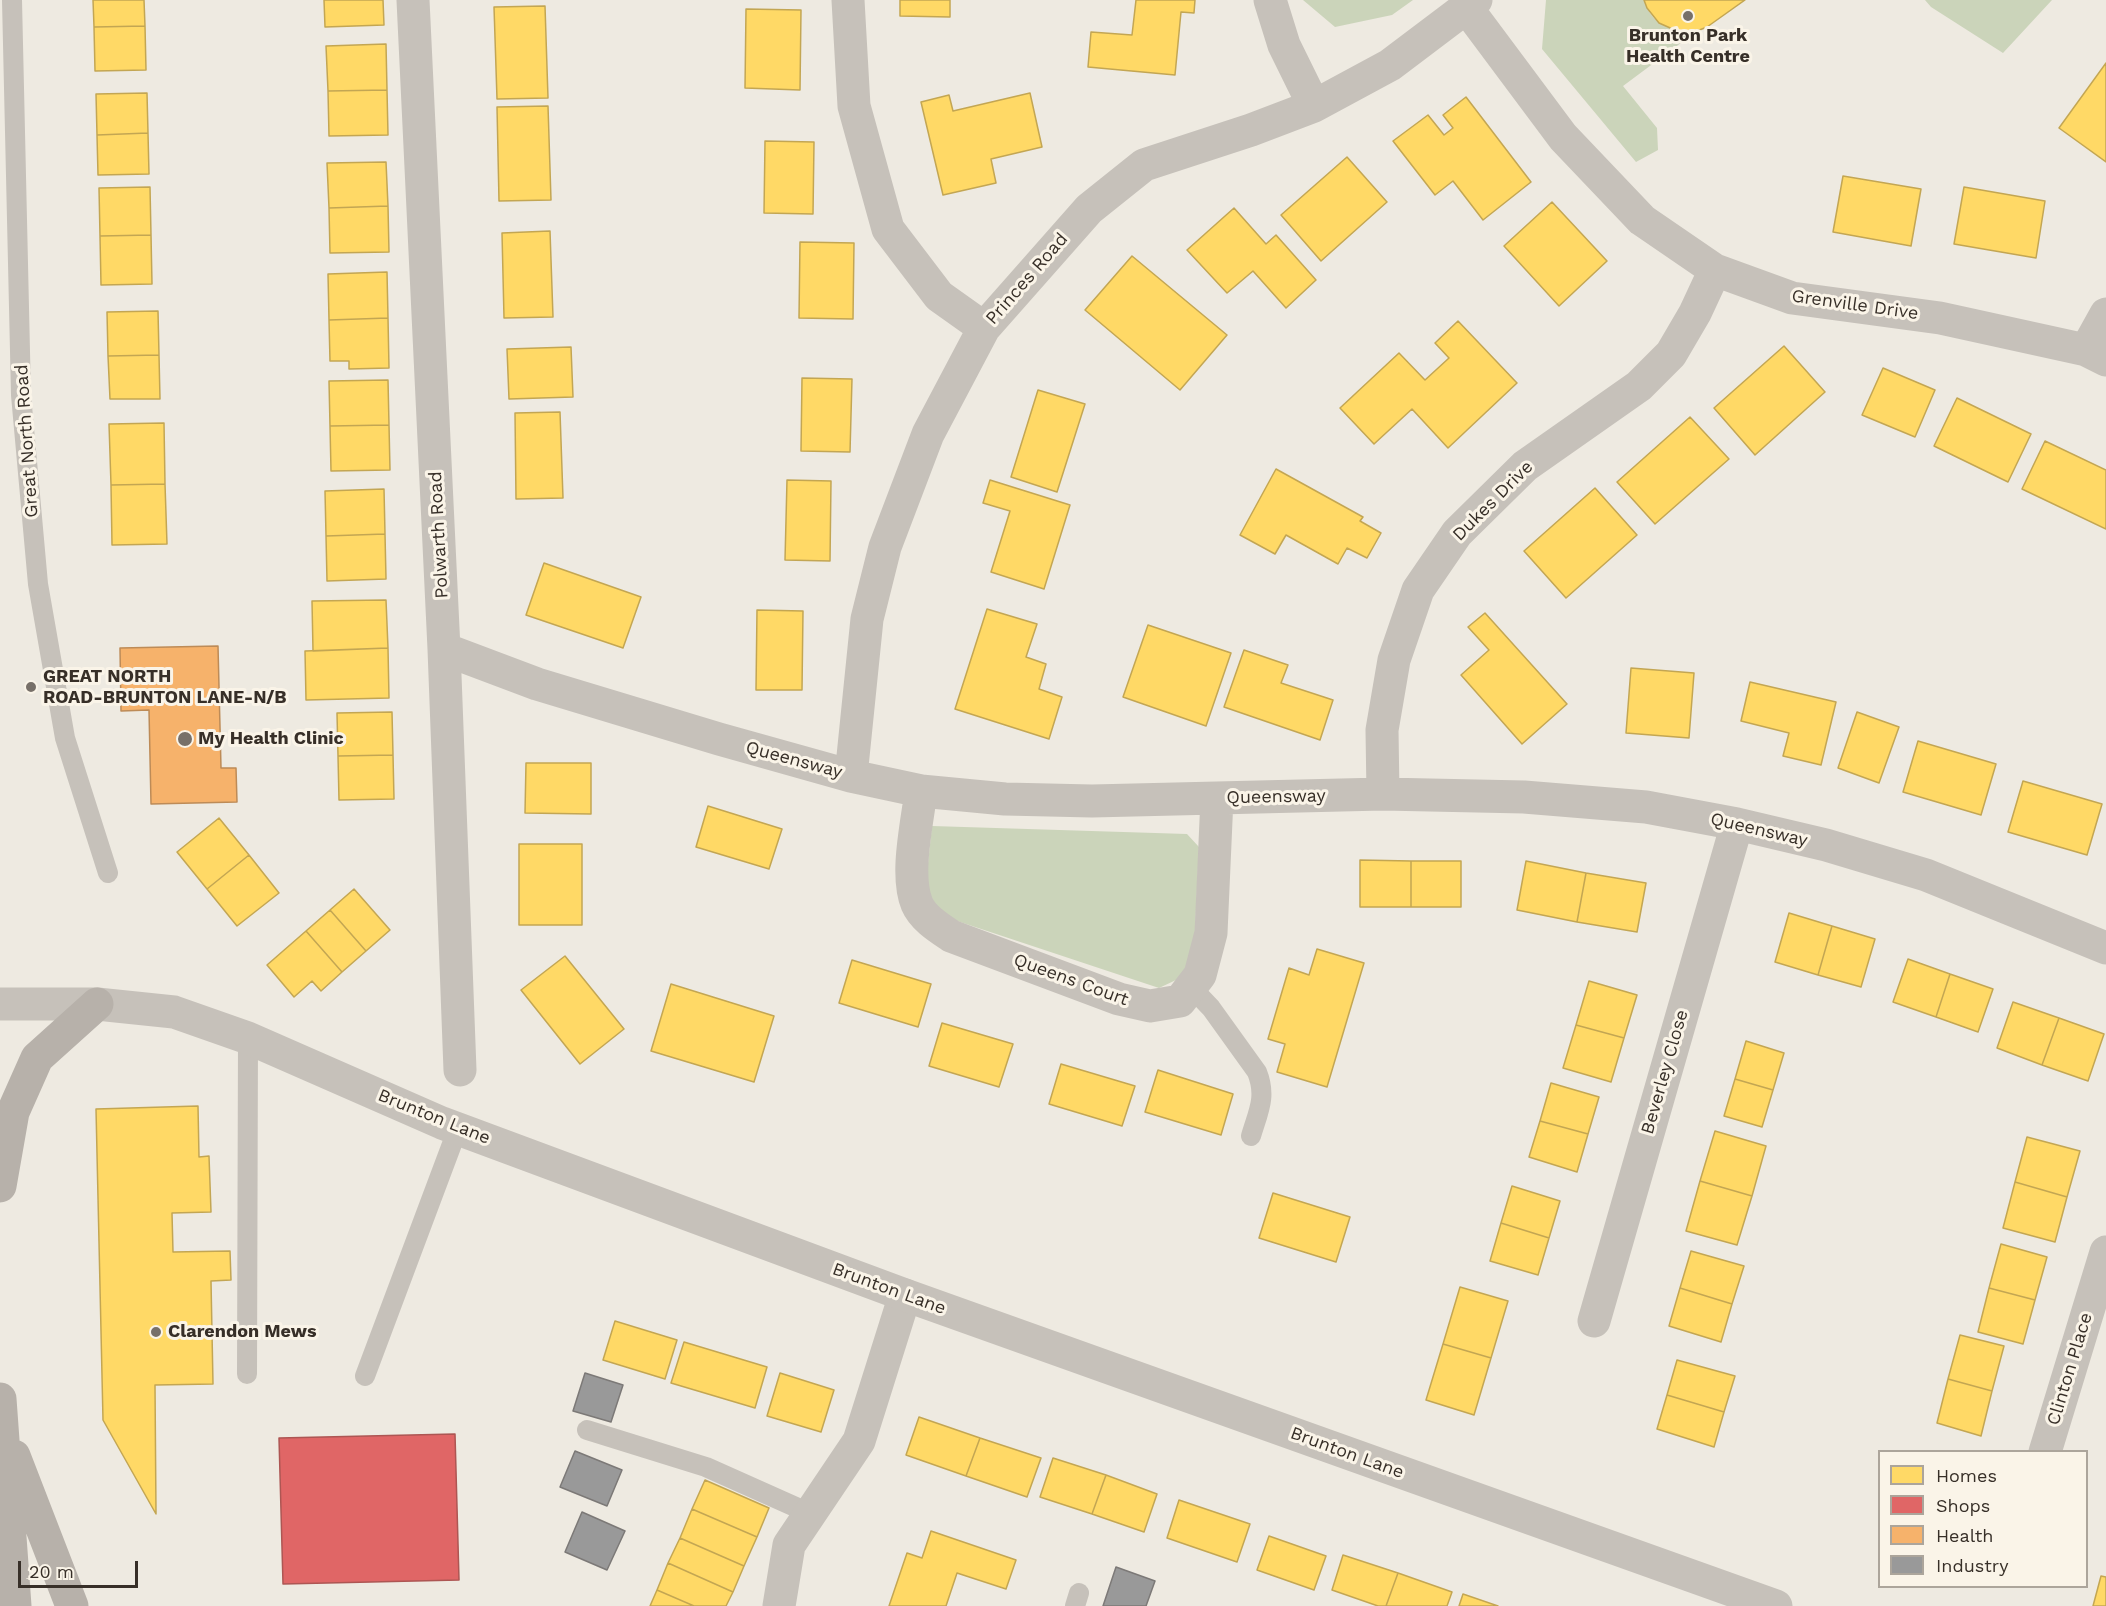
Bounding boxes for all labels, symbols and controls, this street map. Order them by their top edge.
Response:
marker: Brunton Park Health Centre [1681,9,1695,23]
place label: Brunton Park Health Centre [1626,25,1750,68]
street label: Princes Road [981,229,1073,329]
street label: Grenville Drive [1790,285,1920,325]
street label: Great North Road [11,364,43,518]
street label: Dukes Drive [1448,456,1538,546]
street label: Polwarth Road [425,471,453,599]
place label: GREAT NORTH ROAD-BRUNTON LANE-N/B [43,666,287,708]
marker: GREAT NORTH ROAD-BRUNTON LANE-N/B [24,680,38,694]
place label: My Health Clinic [198,728,344,750]
marker: My Health Clinic [176,730,194,748]
street label: Queensway [743,737,845,783]
street label: Queensway [1226,785,1326,809]
street label: Queensway [1708,808,1810,852]
street label: Queens Court [1011,949,1131,1011]
street label: Beverley Close [1637,1007,1693,1137]
street label: Brunton Lane [375,1085,493,1149]
street label: Brunton Lane [829,1258,949,1320]
street label: Clinton Place [2043,1310,2097,1428]
place label: Clarendon Mews [168,1321,316,1343]
marker: Clarendon Mews [149,1325,163,1339]
street label: Brunton Lane [1287,1422,1407,1484]
legend [1878,1450,2088,1588]
text: Homes [1936,1465,1997,1486]
text: Shops [1936,1495,1990,1516]
text: Health [1936,1525,1993,1546]
scale bar [21,1549,141,1587]
text: Industry [1936,1555,2008,1576]
text: 20 m [29,1561,74,1582]

